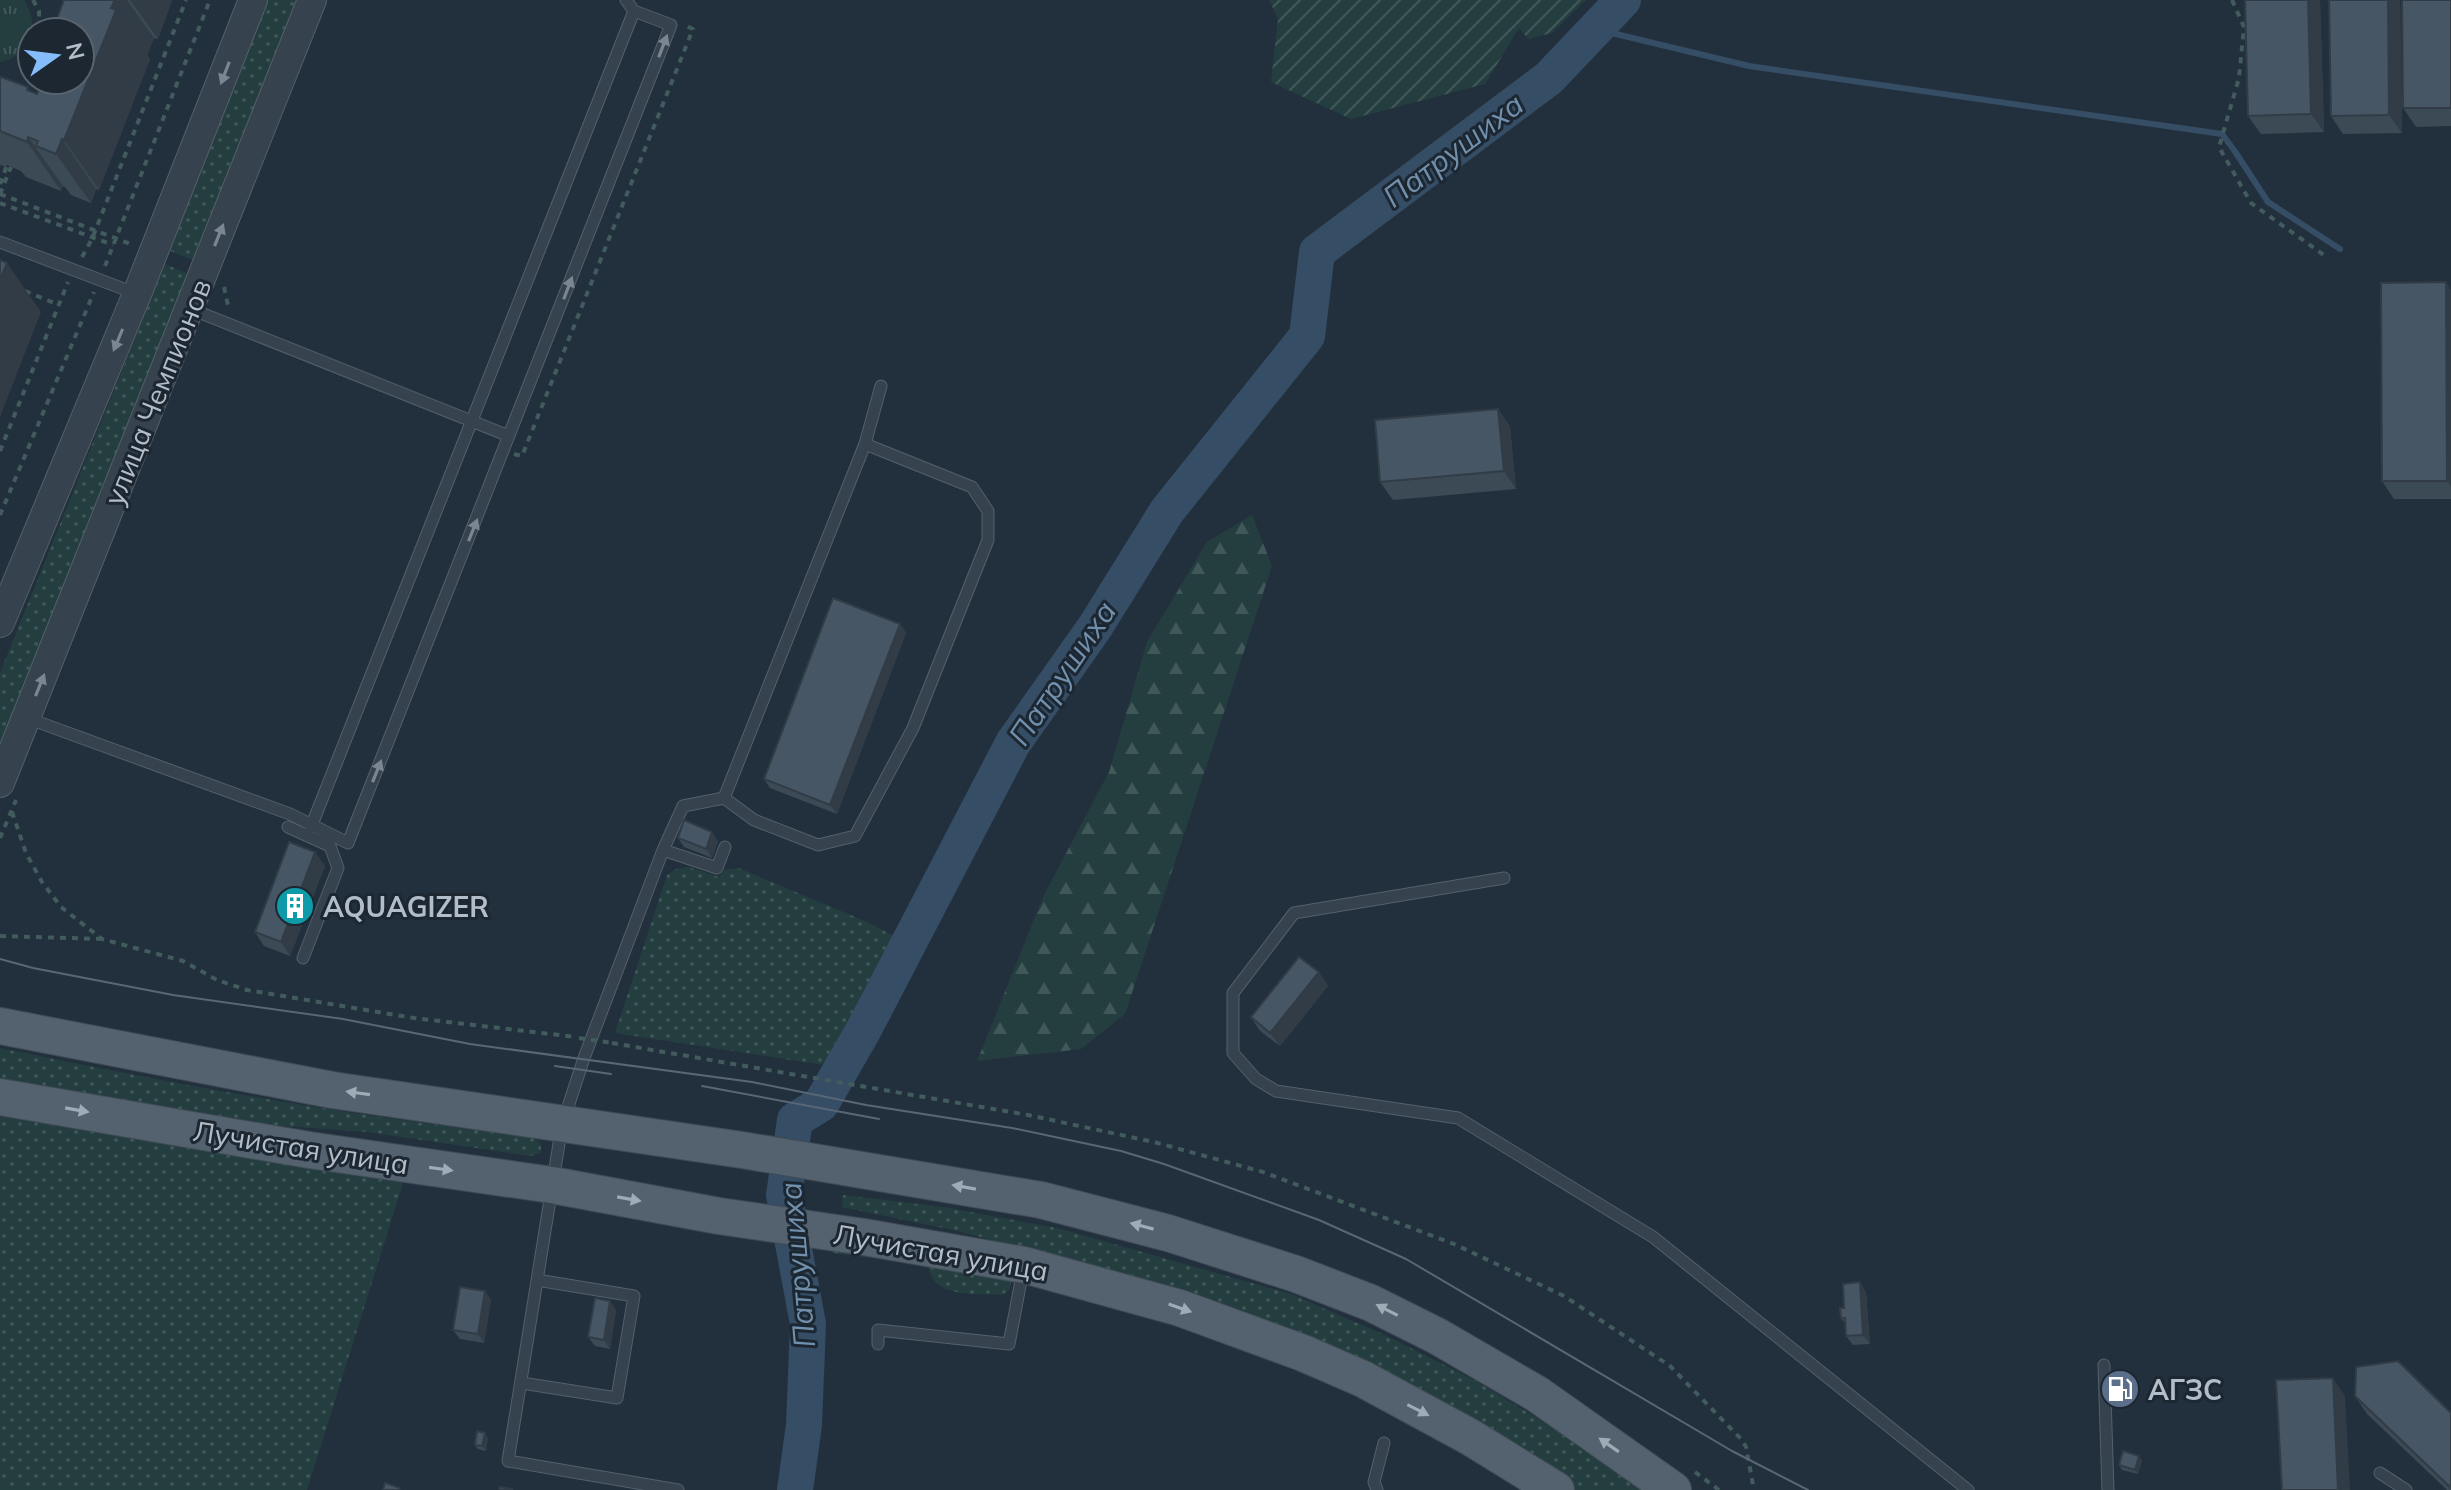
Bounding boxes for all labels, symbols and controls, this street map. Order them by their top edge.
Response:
north arrow [16,16,96,96]
one-way arrow [657,34,670,58]
text: N [60,40,91,63]
one-way arrow [218,61,231,85]
water label: Патрушиха [1375,85,1531,215]
one-way arrow [213,223,226,247]
street label: улица Чемпионов [96,274,218,510]
one-way arrow [562,276,575,300]
one-way arrow [111,328,124,352]
one-way arrow [467,518,480,542]
water label: Патрушиха [1000,594,1124,752]
one-way arrow [34,673,47,697]
one-way arrow [370,759,383,783]
building icon: AQUAGIZER [274,885,316,927]
place label: AQUAGIZER [323,889,489,924]
one-way arrow [345,1087,370,1100]
one-way arrow [65,1105,90,1117]
street label: Лучистая улица [191,1113,411,1181]
one-way arrow [429,1163,454,1176]
water label: Патрушиха [771,1181,823,1349]
one-way arrow [951,1181,976,1193]
one-way arrow [617,1194,642,1206]
street label: Лучистая улица [831,1216,1051,1288]
one-way arrow [1129,1219,1154,1231]
one-way arrow [1168,1302,1192,1315]
one-way arrow [1376,1304,1399,1317]
fuel station icon: АГЗС [2099,1368,2141,1410]
place label: АГЗС [2148,1372,2222,1407]
one-way arrow [1407,1404,1430,1417]
one-way arrow [1599,1438,1620,1453]

